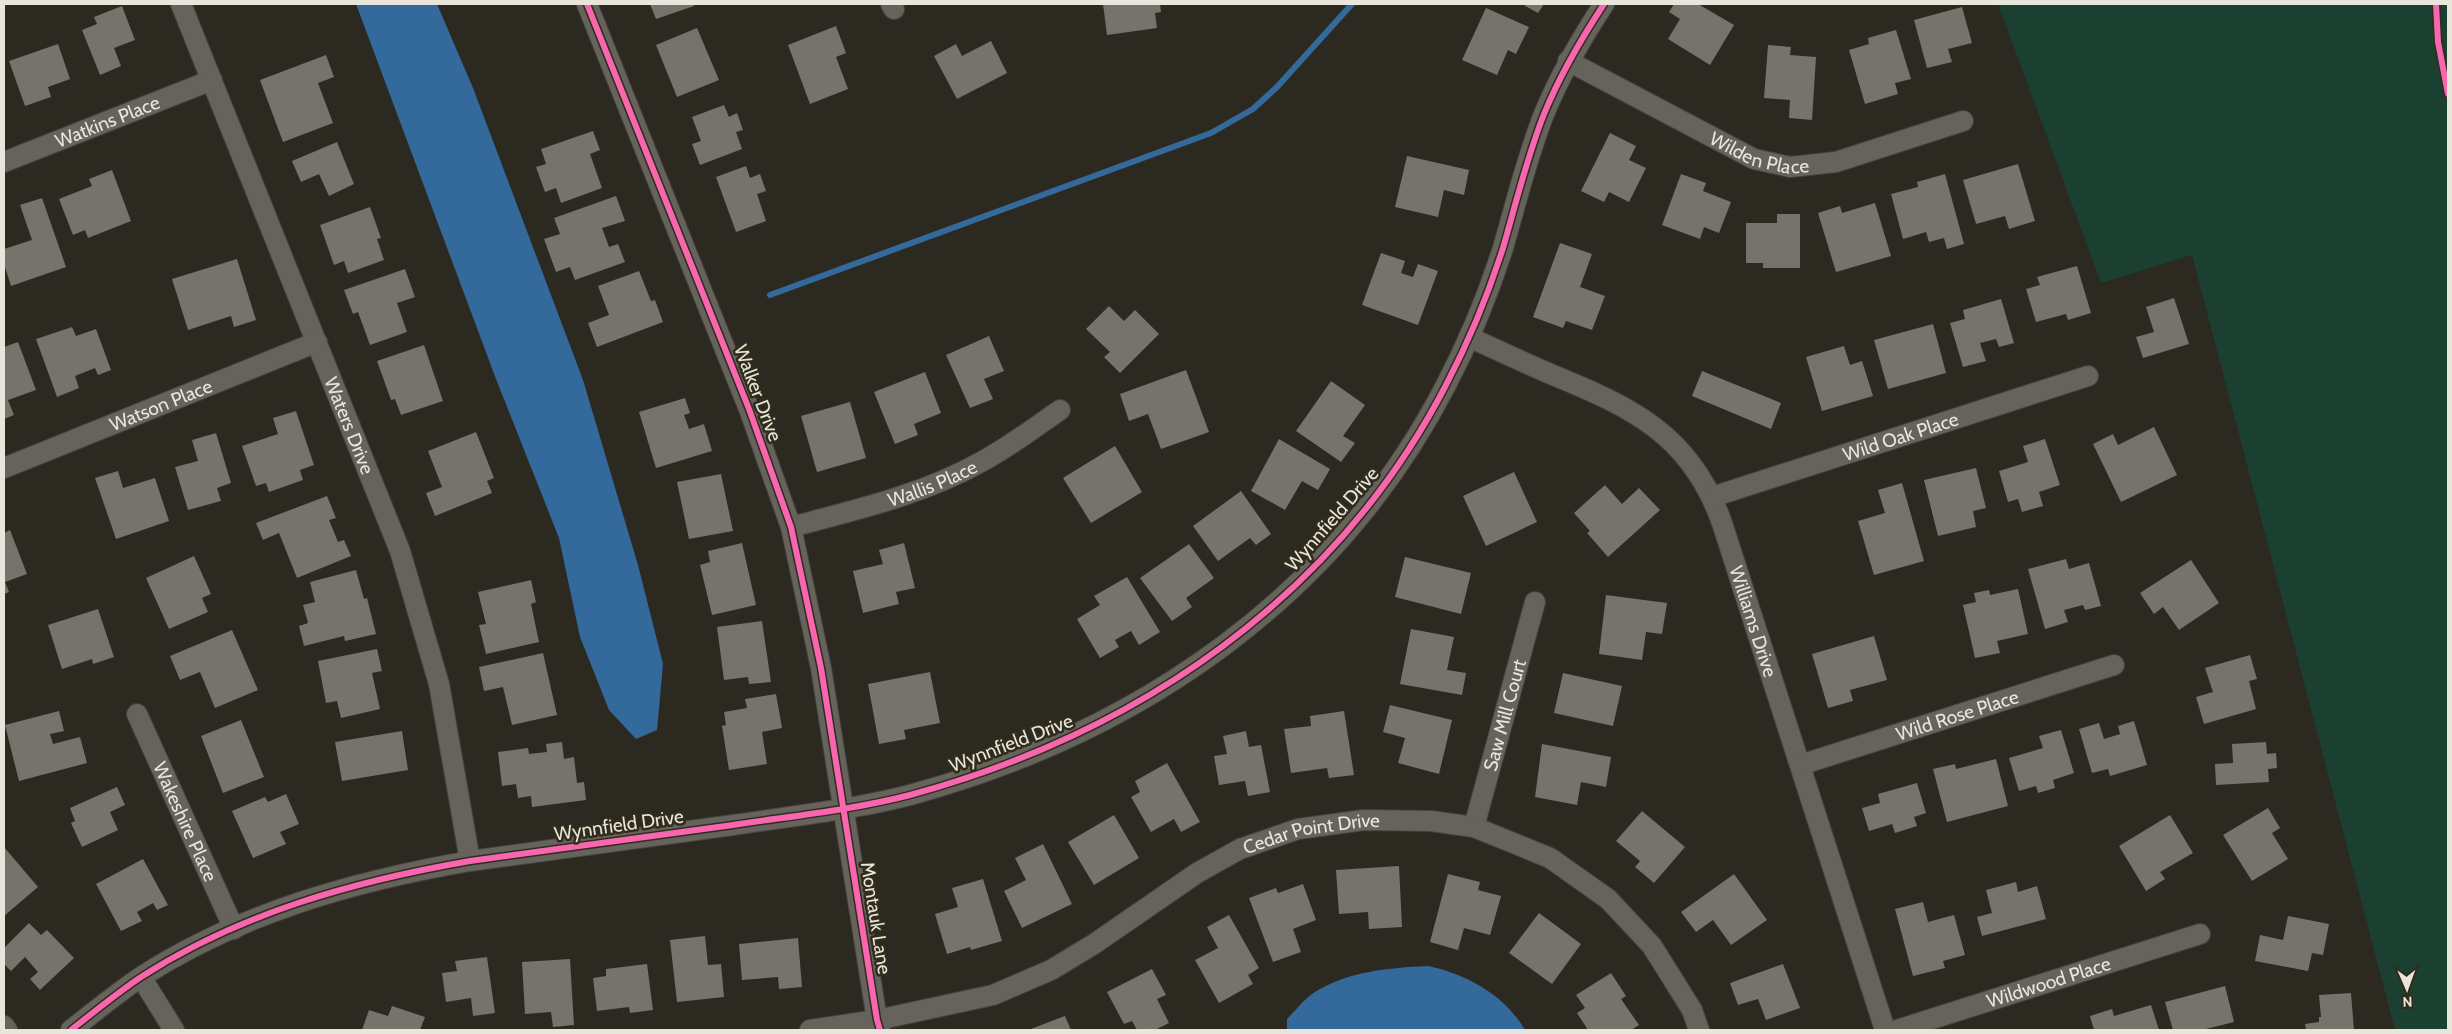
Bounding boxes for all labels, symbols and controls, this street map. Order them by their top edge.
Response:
street label: Watkins Place [52,90,163,152]
street label: Wilden Place [1706,126,1810,178]
street label: Walker Drive [729,341,787,445]
street label: Waters Drive [320,373,380,478]
street label: Watson Place [106,374,216,436]
street label: Wild Oak Place [1840,407,1961,466]
street label: Wallis Place [885,455,981,511]
street label: Wynnfield Drive [1281,462,1384,576]
street label: Williams Drive [1725,563,1782,680]
street label: Saw Mill Court [1478,656,1531,773]
street label: Wild Rose Place [1893,685,2022,745]
street label: Wynnfield Drive [946,709,1076,777]
street label: Wakeshire Place [149,758,223,885]
street label: Wynnfield Drive [553,804,685,845]
street label: Cedar Point Drive [1240,808,1380,859]
street label: Montauk Lane [856,860,896,976]
street label: Wildwood Place [1984,951,2114,1012]
north arrow [2382,964,2432,1014]
text: N [2402,993,2413,1011]

